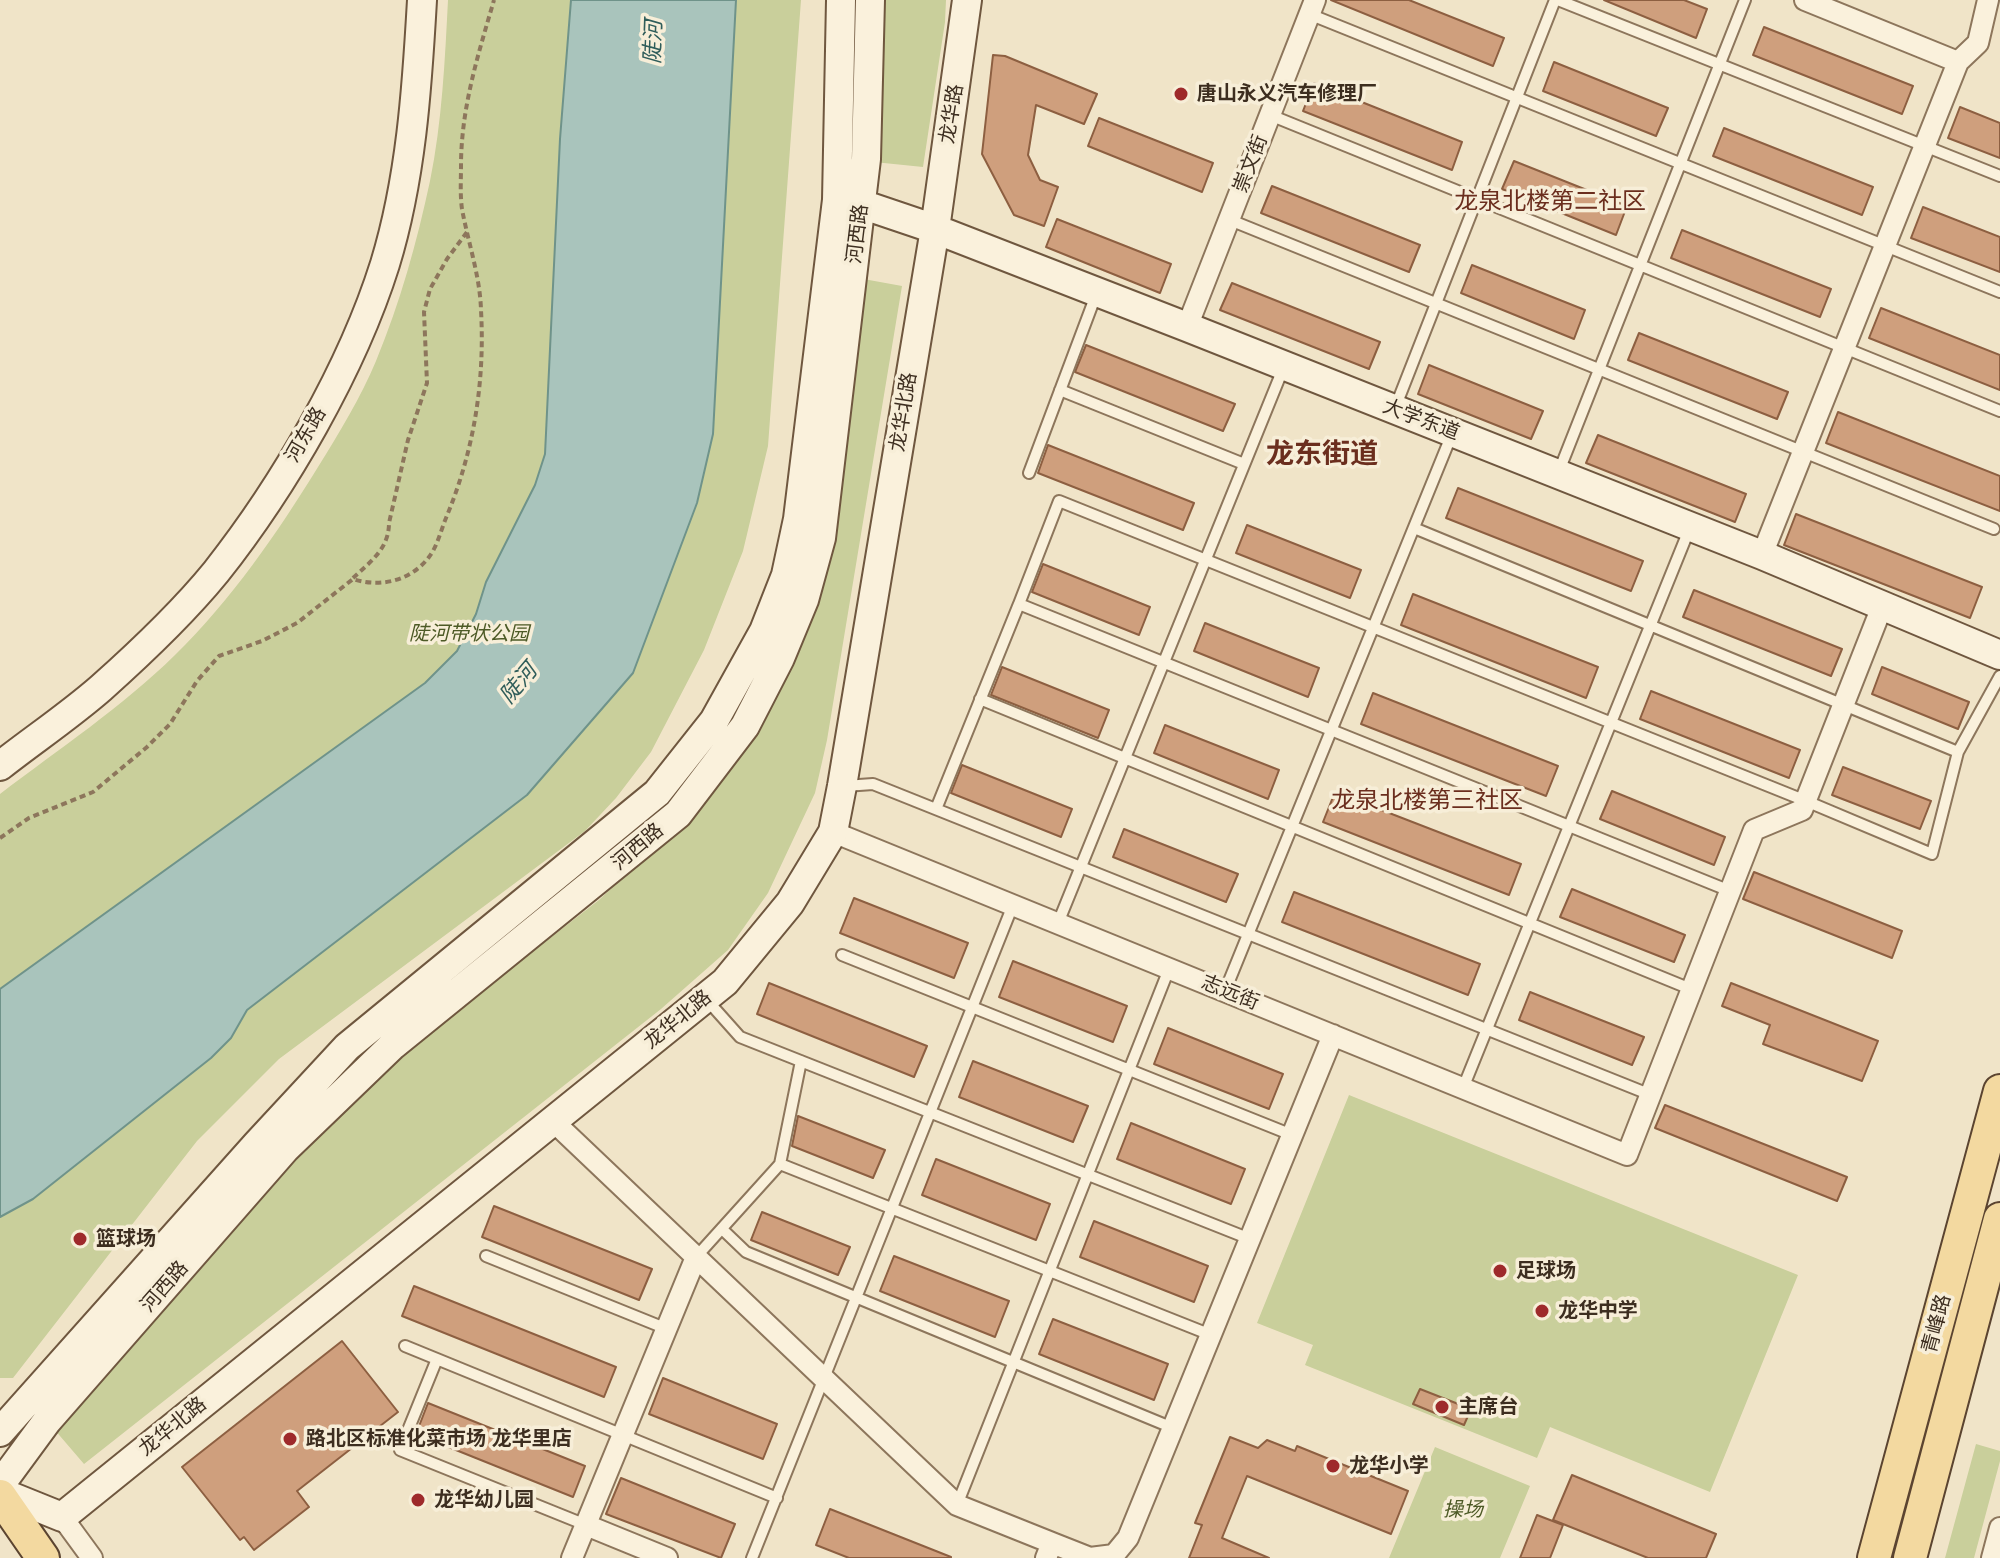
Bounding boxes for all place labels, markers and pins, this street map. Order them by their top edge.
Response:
place label: 唐山永义汽车修理厂 [1197,82,1377,106]
marker: 唐山永义汽车修理厂 [1172,85,1190,103]
place label: 篮球场 [96,1227,156,1251]
marker: 篮球场 [71,1230,89,1248]
place label: 足球场 [1516,1259,1576,1283]
marker: 足球场 [1491,1262,1509,1280]
place label: 龙华中学 [1558,1299,1638,1323]
marker: 龙华中学 [1533,1302,1551,1320]
place label: 主席台 [1458,1395,1518,1419]
marker: 主席台 [1433,1398,1451,1416]
place label: 路北区标准化菜市场 龙华里店 [306,1427,571,1451]
marker: 路北区标准化菜市场 龙华里店 [281,1430,299,1448]
place label: 龙华小学 [1349,1454,1429,1478]
marker: 龙华小学 [1324,1457,1342,1475]
place label: 龙华幼儿园 [434,1488,534,1512]
marker: 龙华幼儿园 [409,1491,427,1509]

